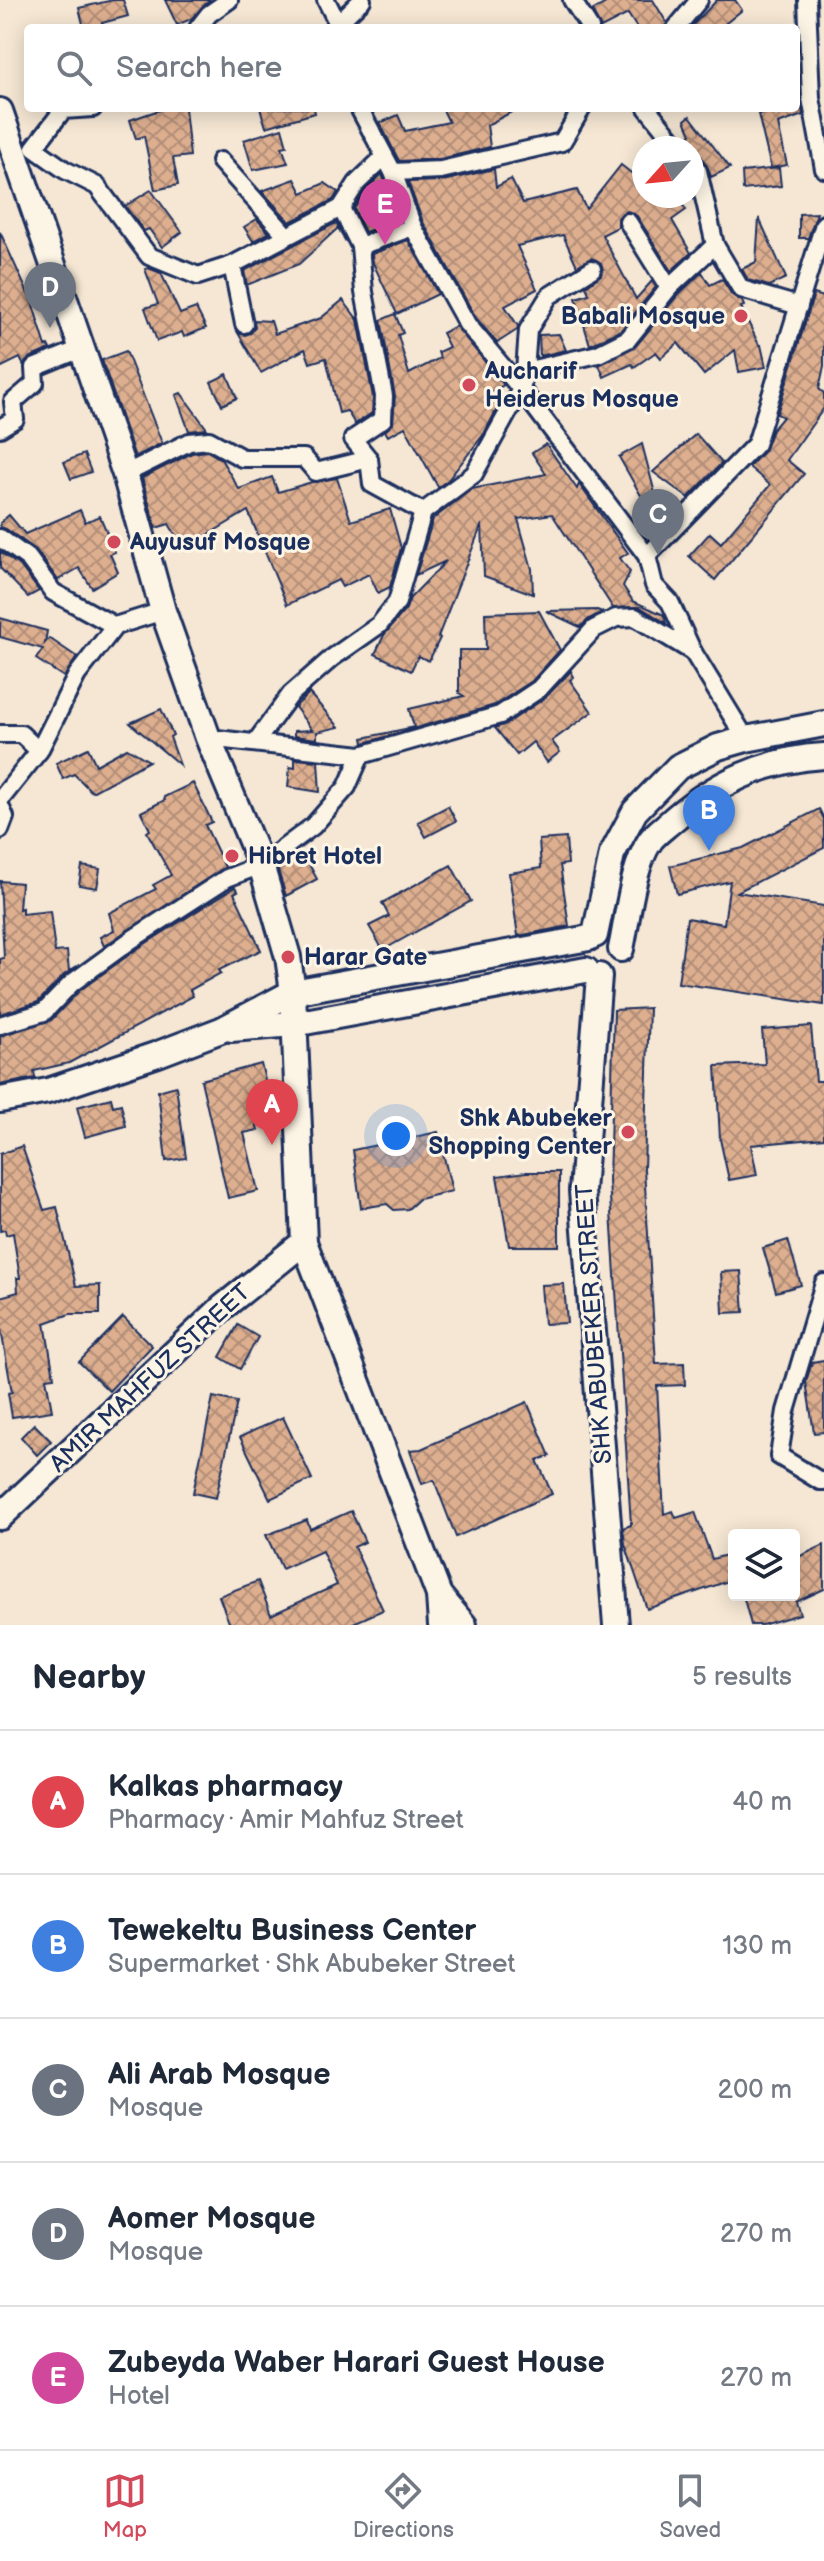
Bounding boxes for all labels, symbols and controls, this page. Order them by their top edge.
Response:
search box [24,24,800,112]
icon: search [52,46,96,90]
text: Search here [116,50,282,86]
north arrow [632,136,704,208]
pin: E [359,179,411,245]
pin: D [24,262,76,328]
place label: Babali Mosque [561,302,725,331]
marker: Babali Mosque [732,307,750,325]
place label: Aucharif Heiderus Mosque [484,357,679,414]
marker: Aucharif Heiderus Mosque [460,376,478,394]
pin: C [632,489,684,555]
place label: Auyusuf Mosque [129,528,310,557]
marker: Auyusuf Mosque [105,533,123,551]
pin: B [683,785,735,851]
place label: Hibret Hotel [248,842,382,871]
marker: Hibret Hotel [223,847,241,865]
place label: Harar Gate [304,943,427,972]
marker: Harar Gate [279,948,297,966]
pin: A [246,1079,298,1145]
place label: Shk Abubeker Shopping Center [428,1104,612,1161]
your location [376,1116,416,1156]
marker: Shk Abubeker Shopping Center [619,1123,637,1141]
street label: SHK ABUBEKER STREET [570,1182,618,1465]
street label: AMIR MAHFUZ STREET [44,1277,257,1478]
map controls [728,1529,800,1601]
button: layers [728,1529,800,1601]
text: Nearby [32,1657,146,1698]
text: 5 results [692,1662,792,1693]
text: Kalkas pharmacy [108,1769,343,1805]
text: A [50,1787,66,1818]
text: 40 m [732,1787,792,1818]
text: Pharmacy · Amir Mahfuz Street [108,1805,464,1836]
text: Tewekeltu Business Center [108,1913,476,1949]
text: B [49,1931,67,1962]
text: 130 m [722,1931,792,1962]
text: Supermarket · Shk Abubeker Street [108,1949,516,1980]
text: Ali Arab Mosque [108,2057,330,2093]
text: C [49,2075,67,2106]
text: 200 m [718,2075,792,2106]
text: Mosque [108,2093,203,2124]
text: Aomer Mosque [108,2201,315,2237]
text: D [49,2219,67,2250]
text: 270 m [720,2219,792,2250]
text: Mosque [108,2237,203,2268]
text: Zubeyda Waber Harari Guest House [108,2345,605,2381]
text: E [50,2363,66,2394]
text: 270 m [720,2363,792,2394]
text: Hotel [108,2381,170,2412]
tab: Map [103,2469,147,2544]
tab: Directions [353,2469,454,2544]
tab: Saved [659,2469,721,2544]

